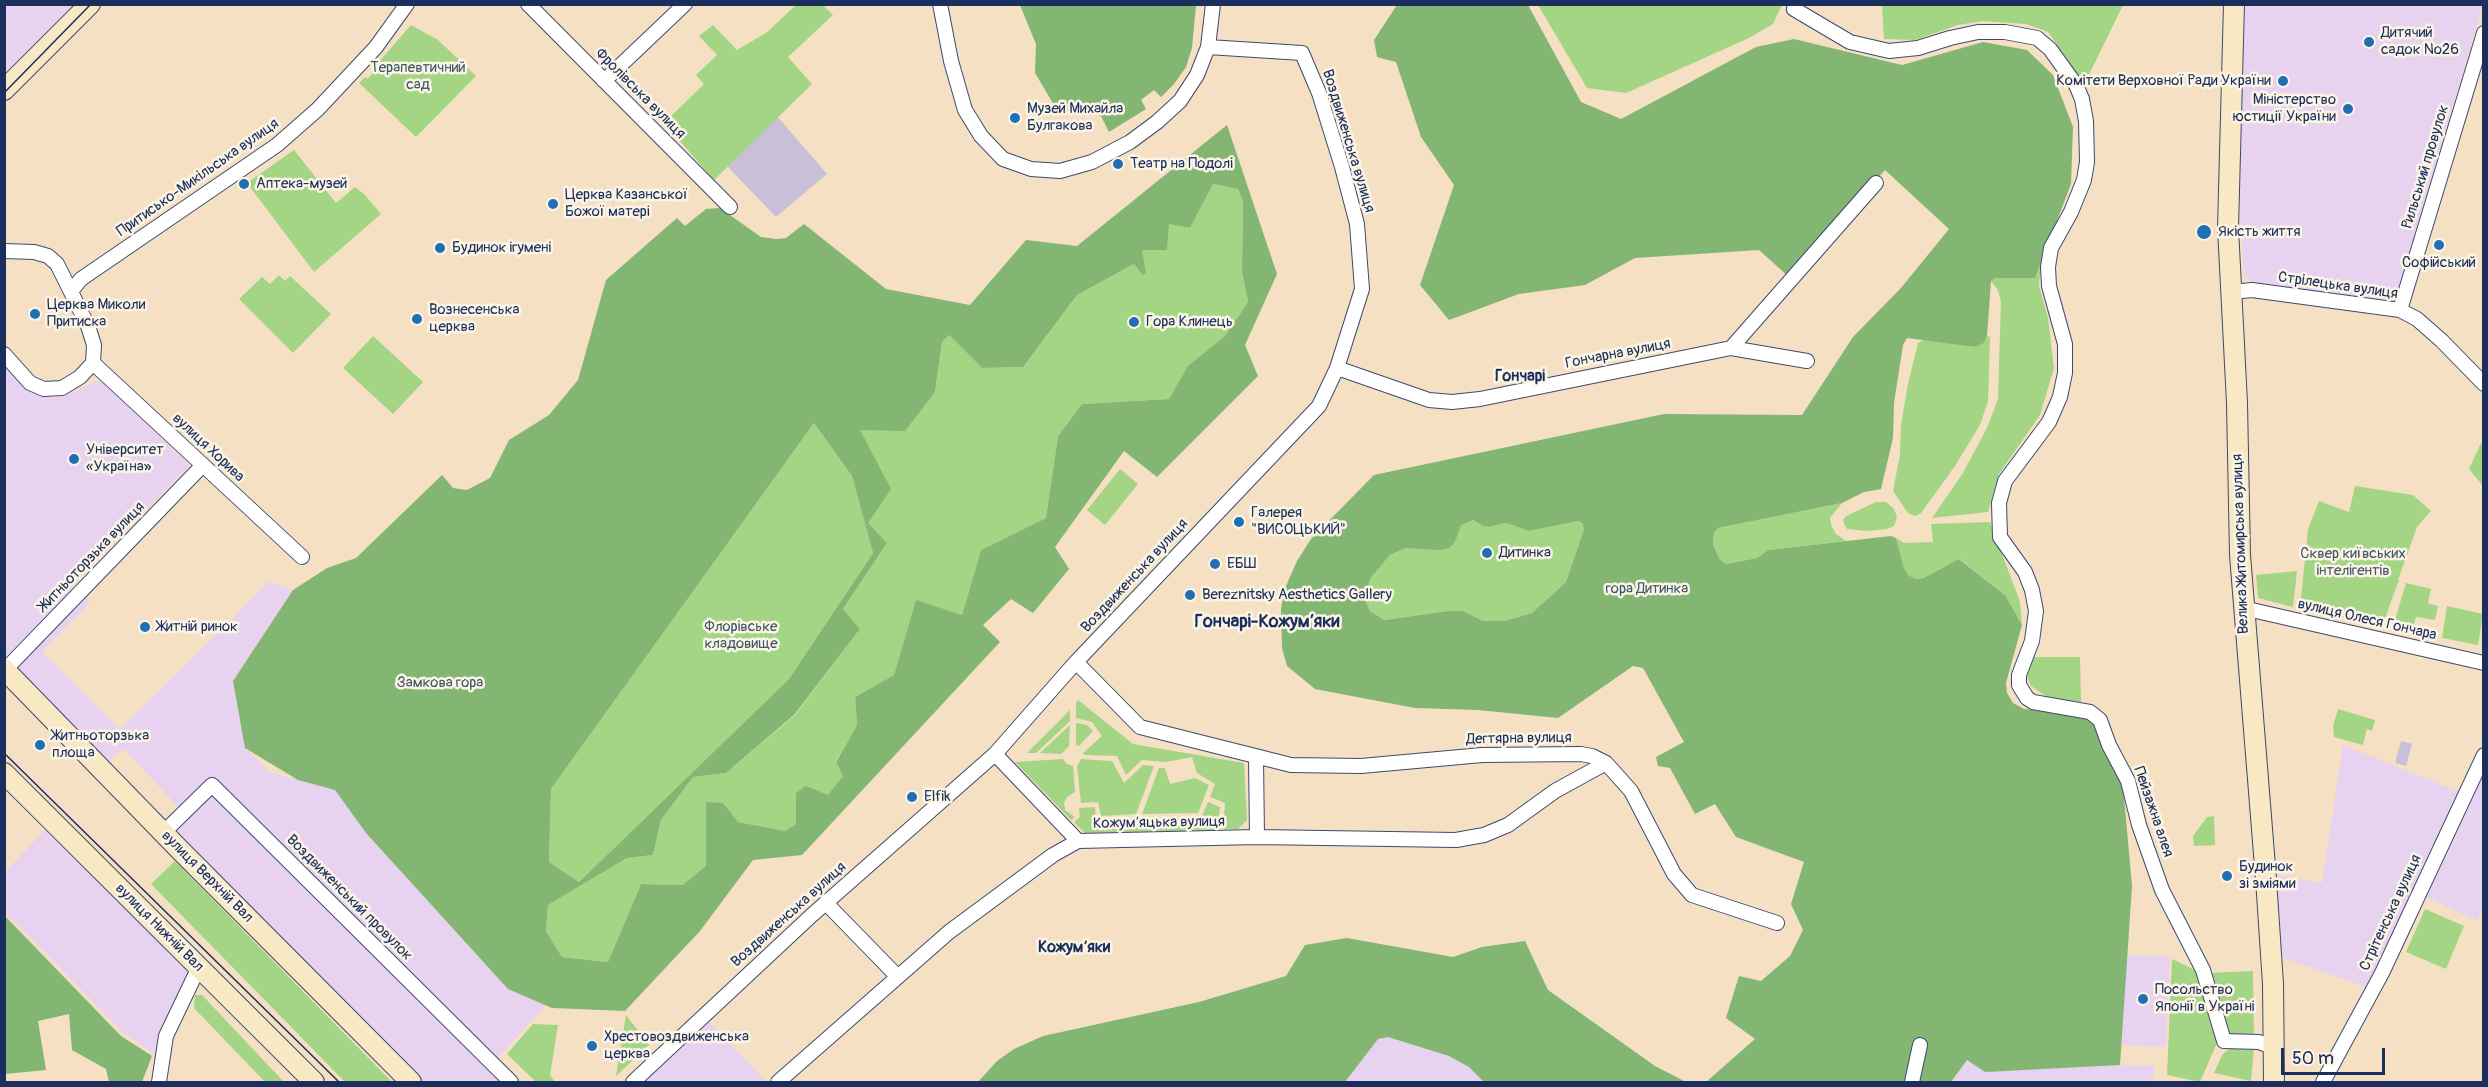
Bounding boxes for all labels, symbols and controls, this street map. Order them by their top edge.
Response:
place label: Дитячий садок №26 [2381,24,2459,59]
marker: Дитячий садок №26 [2362,35,2376,49]
street label: Фролівська вулиця [591,45,689,143]
park label: Терапевтичний сад [370,59,466,94]
street label: Воздвиженська вулиця [1318,67,1378,215]
place label: Комітети Верховної Ради України [2056,72,2271,90]
marker: Комітети Верховної Ради України [2276,74,2290,88]
place label: Міністерство юстиції України [2232,91,2336,126]
place label: Музей Михайла Булгакова [1027,100,1123,135]
marker: Міністерство юстиції України [2341,102,2355,116]
street label: Рильський провулок [2399,103,2453,231]
marker: Музей Михайла Булгакова [1008,111,1022,125]
street label: Притисько-Микільська вулиця [114,115,282,241]
place label: Театр на Подолі [1130,155,1233,173]
marker: Театр на Подолі [1111,157,1125,171]
place label: Аптека-музей [256,175,347,193]
marker: Аптека-музей [237,177,251,191]
place label: Церква Казанської Божої матері [565,186,688,221]
marker: Церква Казанської Божої матері [546,197,560,211]
marker: Якість життя [2195,223,2213,241]
place label: Якість життя [2218,223,2300,241]
marker: Софійський [2432,238,2446,252]
place label: Будинок ігумені [452,239,551,257]
marker: Будинок ігумені [433,241,447,255]
place label: Софійський [2402,254,2476,272]
street label: Стрілецька вулиця [2277,269,2399,303]
place label: Церква Миколи Притиска [47,296,145,331]
place label: Вознесенська церква [429,301,519,336]
marker: Церква Миколи Притиска [28,307,42,321]
marker: Вознесенська церква [410,312,424,326]
place label: Гора Клинець [1146,313,1233,331]
marker: Гора Клинець [1127,315,1141,329]
street label: Гончарна вулиця [1564,335,1672,373]
district label: Гончарі [1495,367,1545,387]
street label: вулиця Хорива [168,410,248,486]
place label: Університет «Україна» [86,441,164,476]
marker: Університет «Україна» [67,452,81,466]
street label: Велика Житомирська вулиця [2229,453,2253,635]
street label: Житньоторзька вулиця [35,499,149,615]
place label: Галерея "ВИСОЦЬКИЙ" [1251,504,1346,539]
marker: Галерея "ВИСОЦЬКИЙ" [1232,515,1246,529]
street label: Воздвиженська вулиця [1078,516,1192,636]
place label: Дитинка [1499,544,1551,562]
park label: Сквер київських інтелігентів [2300,545,2406,580]
marker: Дитинка [1480,546,1494,560]
place label: ЕБШ [1227,555,1256,573]
marker: ЕБШ [1208,557,1222,571]
park label: гора Дитинка [1606,580,1688,598]
place label: Bereznitsky Aesthetics Gallery [1202,586,1392,604]
marker: Bereznitsky Aesthetics Gallery [1183,588,1197,602]
street label: вулиця Олеся Гончара [2296,595,2438,645]
district label: Гончарі-Кожумʼяки [1194,611,1340,633]
place label: Житній ринок [157,618,238,636]
park label: Флорівське кладовище [704,618,778,653]
marker: Житній ринок [138,620,152,634]
park label: Замкова гора [397,674,483,692]
place label: Житньоторзька площа [52,727,149,762]
street label: Дегтярна вулиця [1466,729,1572,749]
marker: Житньоторзька площа [33,738,47,752]
street label: Пейзажна алея [2129,764,2177,860]
place label: Elfik [924,788,950,806]
marker: Elfik [905,790,919,804]
street label: Кожумʼяцька вулиця [1093,813,1225,833]
street label: вулиця Верхній Вал [157,827,257,927]
street label: Воздвиженський провулок [282,831,416,965]
street label: Стрітенська вулиця [2356,852,2426,974]
place label: Будинок зі зміями [2239,858,2296,893]
street label: Воздвиженська вулиця [728,859,850,971]
marker: Будинок зі зміями [2220,869,2234,883]
street label: вулиця Нижній Вал [111,880,207,976]
district label: Кожумʼяки [1038,938,1110,958]
place label: Посольство Японії в Україні [2155,981,2255,1016]
marker: Посольство Японії в Україні [2136,992,2150,1006]
place label: Хрестовоздвиженська церква [604,1028,749,1063]
scale bar [2284,1036,2388,1074]
marker: Хрестовоздвиженська церква [585,1039,599,1053]
text: 50 m [2292,1047,2334,1070]

